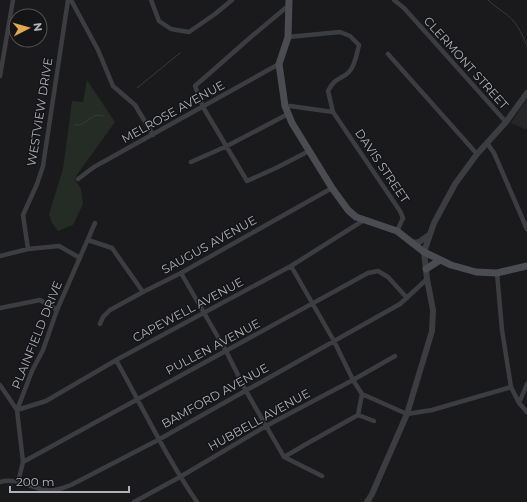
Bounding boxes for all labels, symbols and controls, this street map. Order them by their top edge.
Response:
north arrow [8,8,48,48]
street label: CLERMONT STREET [421,13,512,112]
text: N [31,22,45,32]
street label: WESTVIEW DRIVE [24,57,55,167]
street label: MELROSE AVENUE [119,77,227,146]
street label: DAVIS STREET [352,126,413,206]
street label: SAUGUS AVENUE [159,212,259,277]
street label: CAPEWELL AVENUE [130,274,246,345]
street label: PLAINFIELD DRIVE [8,279,65,391]
street label: PULLEN AVENUE [163,315,263,378]
street label: BAMFORD AVENUE [159,360,271,431]
street label: HUBBELL AVENUE [205,385,312,454]
scale bar [10,468,129,494]
text: 200 m [16,474,55,489]

